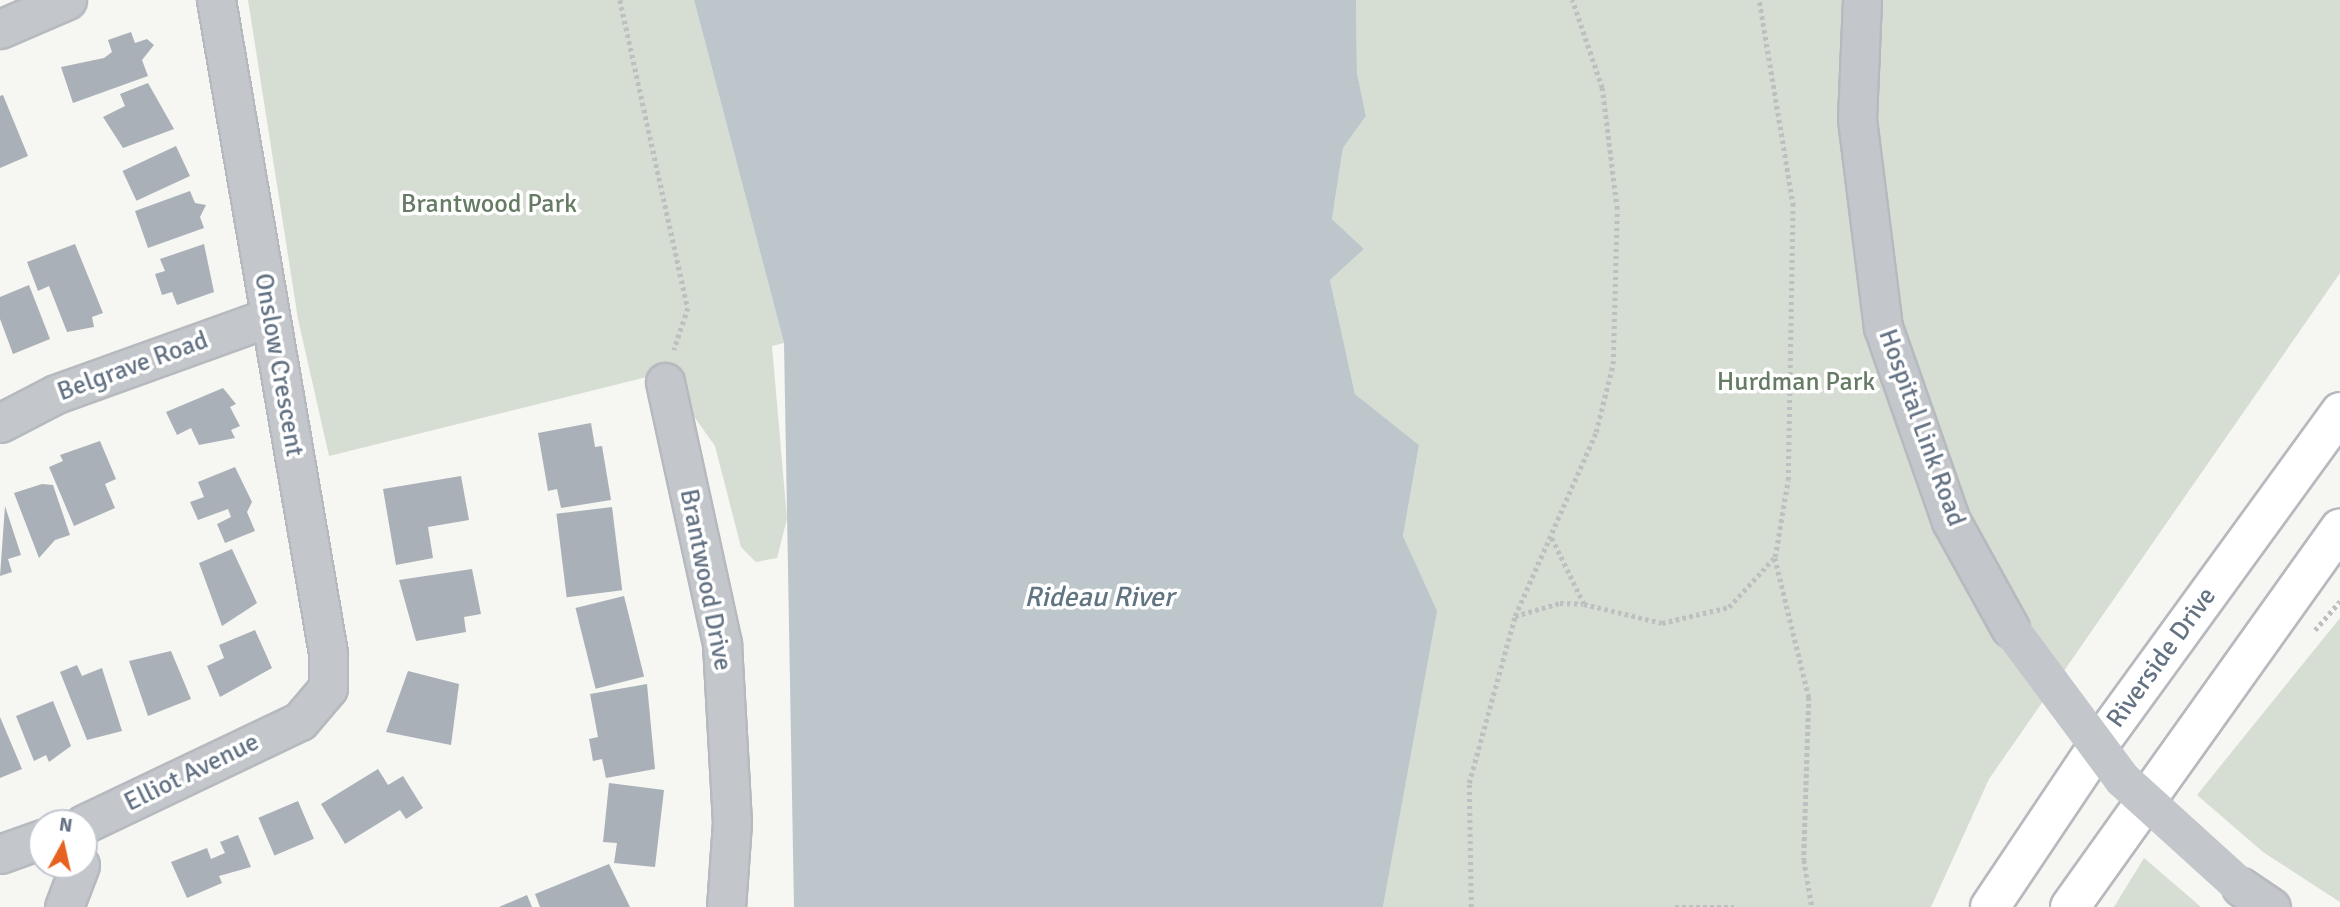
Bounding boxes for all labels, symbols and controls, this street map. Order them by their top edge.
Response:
park label: Brantwood Park [401,189,577,221]
street label: Onslow Crescent [247,271,309,459]
street label: Belgrave Road [53,325,213,409]
street label: Hospital Link Road [1871,325,1971,531]
park label: Hurdman Park [1717,367,1875,399]
street label: Brantwood Drive [672,486,738,674]
water label: Rideau River [1024,580,1174,614]
street label: Riverside Drive [2101,582,2223,734]
street label: Elliot Avenue [120,727,264,819]
north arrow [28,809,98,879]
text: N [57,812,74,838]

